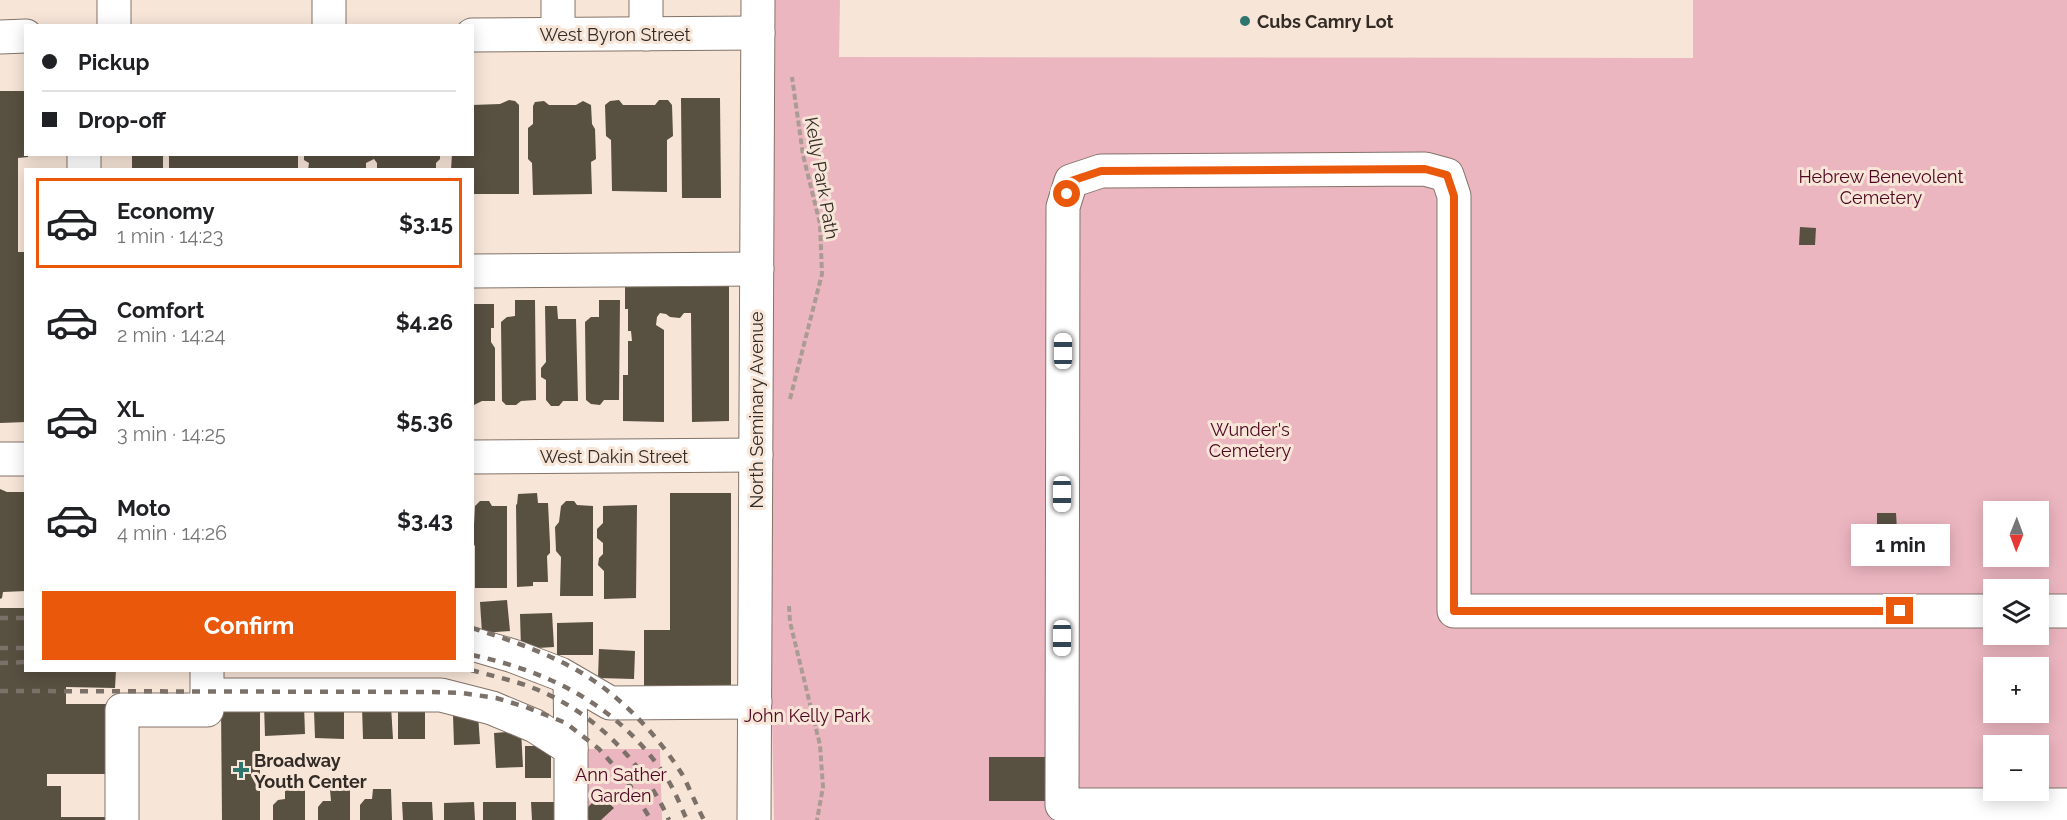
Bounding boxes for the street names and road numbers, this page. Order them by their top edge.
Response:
street label: West Byron Street [540,24,690,45]
street label: Kelly Park Path [801,115,843,241]
street label: North Seminary Avenue [746,311,767,508]
street label: West Dakin Street [540,446,688,467]

